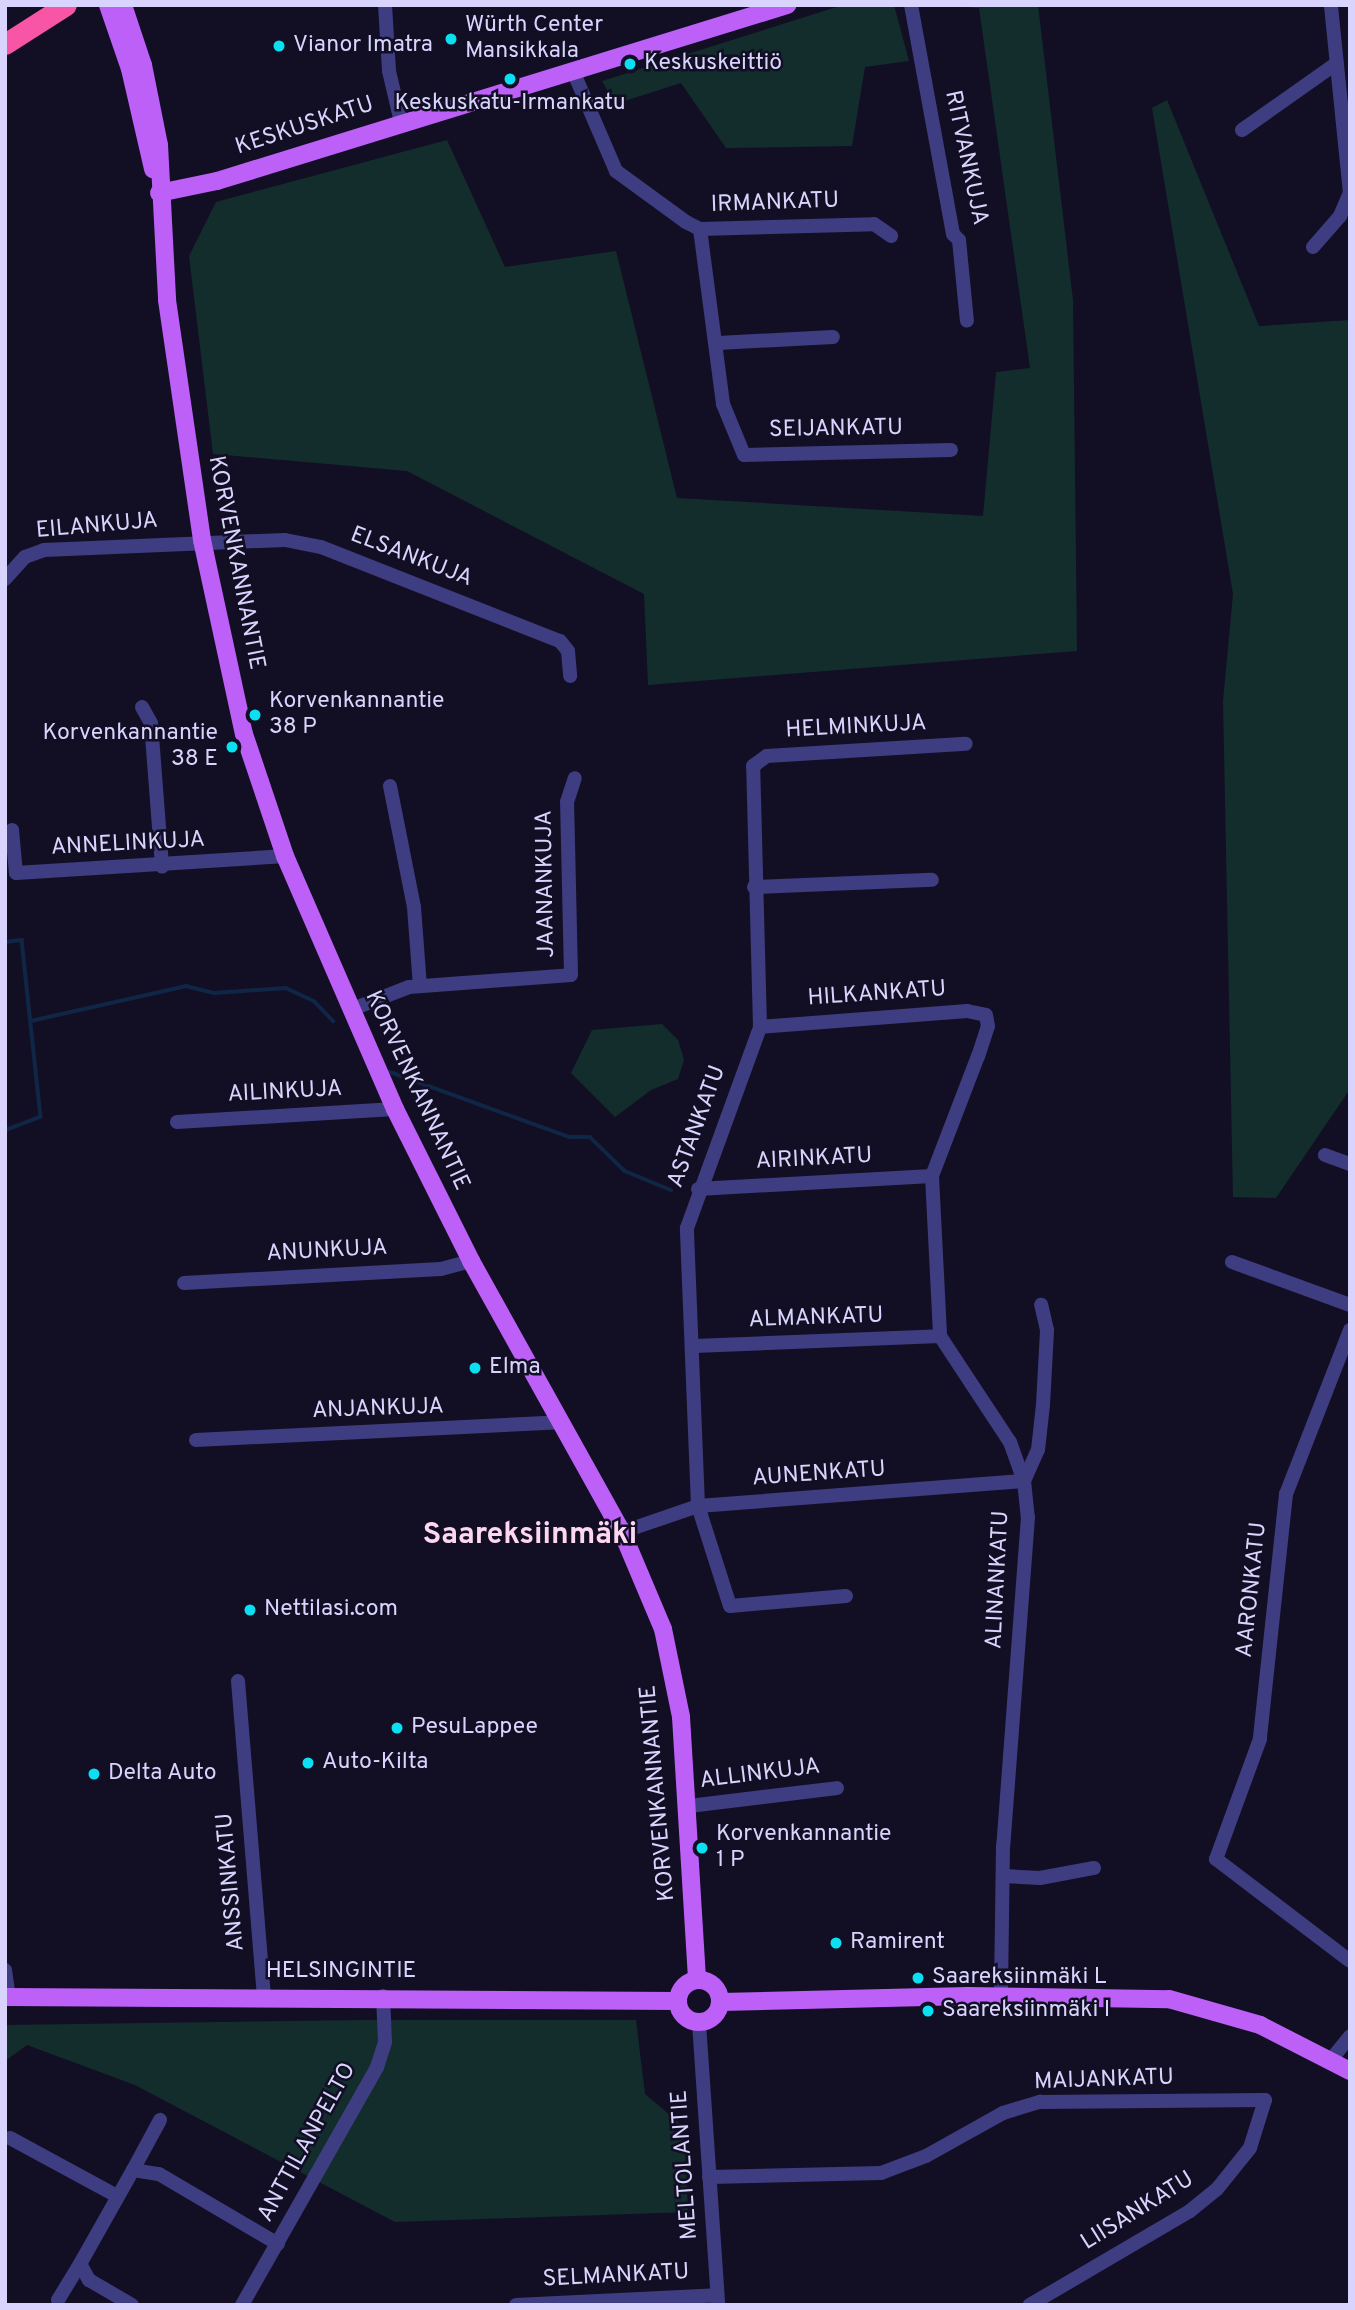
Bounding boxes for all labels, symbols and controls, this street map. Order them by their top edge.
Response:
place label: Würth Center Mansikkala [465,12,603,66]
marker: Würth Center Mansikkala [443,31,459,47]
place label: Vianor Imatra [293,32,433,60]
marker: Vianor Imatra [271,38,287,54]
place label: Keskuskeittiö [644,50,782,78]
marker: Keskuskeittiö [622,56,638,72]
marker: Keskuskatu-Irmankatu [502,71,518,87]
street label: RITVANKUJA [937,88,993,228]
place label: Keskuskatu-Irmankatu [394,90,626,118]
street label: KESKUSKATU [232,92,378,162]
street label: IRMANKATU [710,188,840,220]
street label: SEIJANKATU [769,415,903,445]
street label: KORVENKANNANTIE [201,454,269,672]
street label: EILANKUJA [35,508,159,546]
street label: ELSANKUJA [346,522,476,594]
place label: Korvenkannantie 38 P [269,688,444,742]
marker: Korvenkannantie 38 P [247,707,263,723]
street label: HELMINKUJA [785,711,927,745]
place label: Korvenkannantie 38 E [43,720,218,774]
marker: Korvenkannantie 38 E [224,739,240,755]
street label: JAANANKUJA [532,810,562,958]
street label: ANNELINKUJA [50,827,206,863]
street label: HILKANKATU [807,976,947,1014]
street label: KORVENKANNANTIE [358,987,474,1195]
street label: ASTANKATU [663,1062,733,1192]
street label: AILINKUJA [227,1076,343,1110]
street label: AIRINKATU [755,1143,873,1177]
street label: ANUNKUJA [266,1235,388,1269]
street label: ALMANKATU [748,1303,884,1335]
place label: Elma [489,1354,540,1382]
marker: Elma [467,1360,483,1376]
street label: ANJANKUJA [312,1394,444,1426]
street label: AUNENKATU [751,1457,887,1493]
street label: ALINANKATU [982,1510,1016,1650]
district label: Saareksiinmäki [423,1518,637,1554]
street label: AARONKATU [1232,1521,1274,1659]
place label: Nettilasi.com [264,1596,398,1624]
marker: Nettilasi.com [242,1602,258,1618]
street label: KORVENKANNANTIE [636,1684,682,1902]
place label: PesuLappee [411,1714,538,1742]
marker: PesuLappee [389,1720,405,1736]
place label: Auto-Kilta [322,1749,428,1777]
street label: ALLINKUJA [698,1754,822,1796]
marker: Auto-Kilta [300,1755,316,1771]
place label: Delta Auto [108,1760,218,1788]
marker: Delta Auto [86,1766,102,1782]
street label: ANSSINKATU [212,1812,252,1952]
place label: Korvenkannantie 1 P [716,1821,891,1875]
marker: Korvenkannantie 1 P [694,1840,710,1856]
place label: Ramirent [850,1929,945,1957]
marker: Ramirent [828,1935,844,1951]
street label: HELSINGINTIE [266,1958,416,1986]
place label: Saareksiinmäki L [932,1964,1107,1992]
marker: Saareksiinmäki L [910,1970,926,1986]
place label: Saareksiinmäki I [942,1997,1110,2025]
marker: Saareksiinmäki I [920,2003,936,2019]
street label: ANTTILANPELTO [253,2059,363,2227]
street label: MAIJANKATU [1034,2065,1174,2097]
street label: MELTOLANTIE [667,2089,705,2241]
street label: LIISANKATU [1077,2167,1199,2257]
street label: SELMANKATU [542,2259,690,2295]

